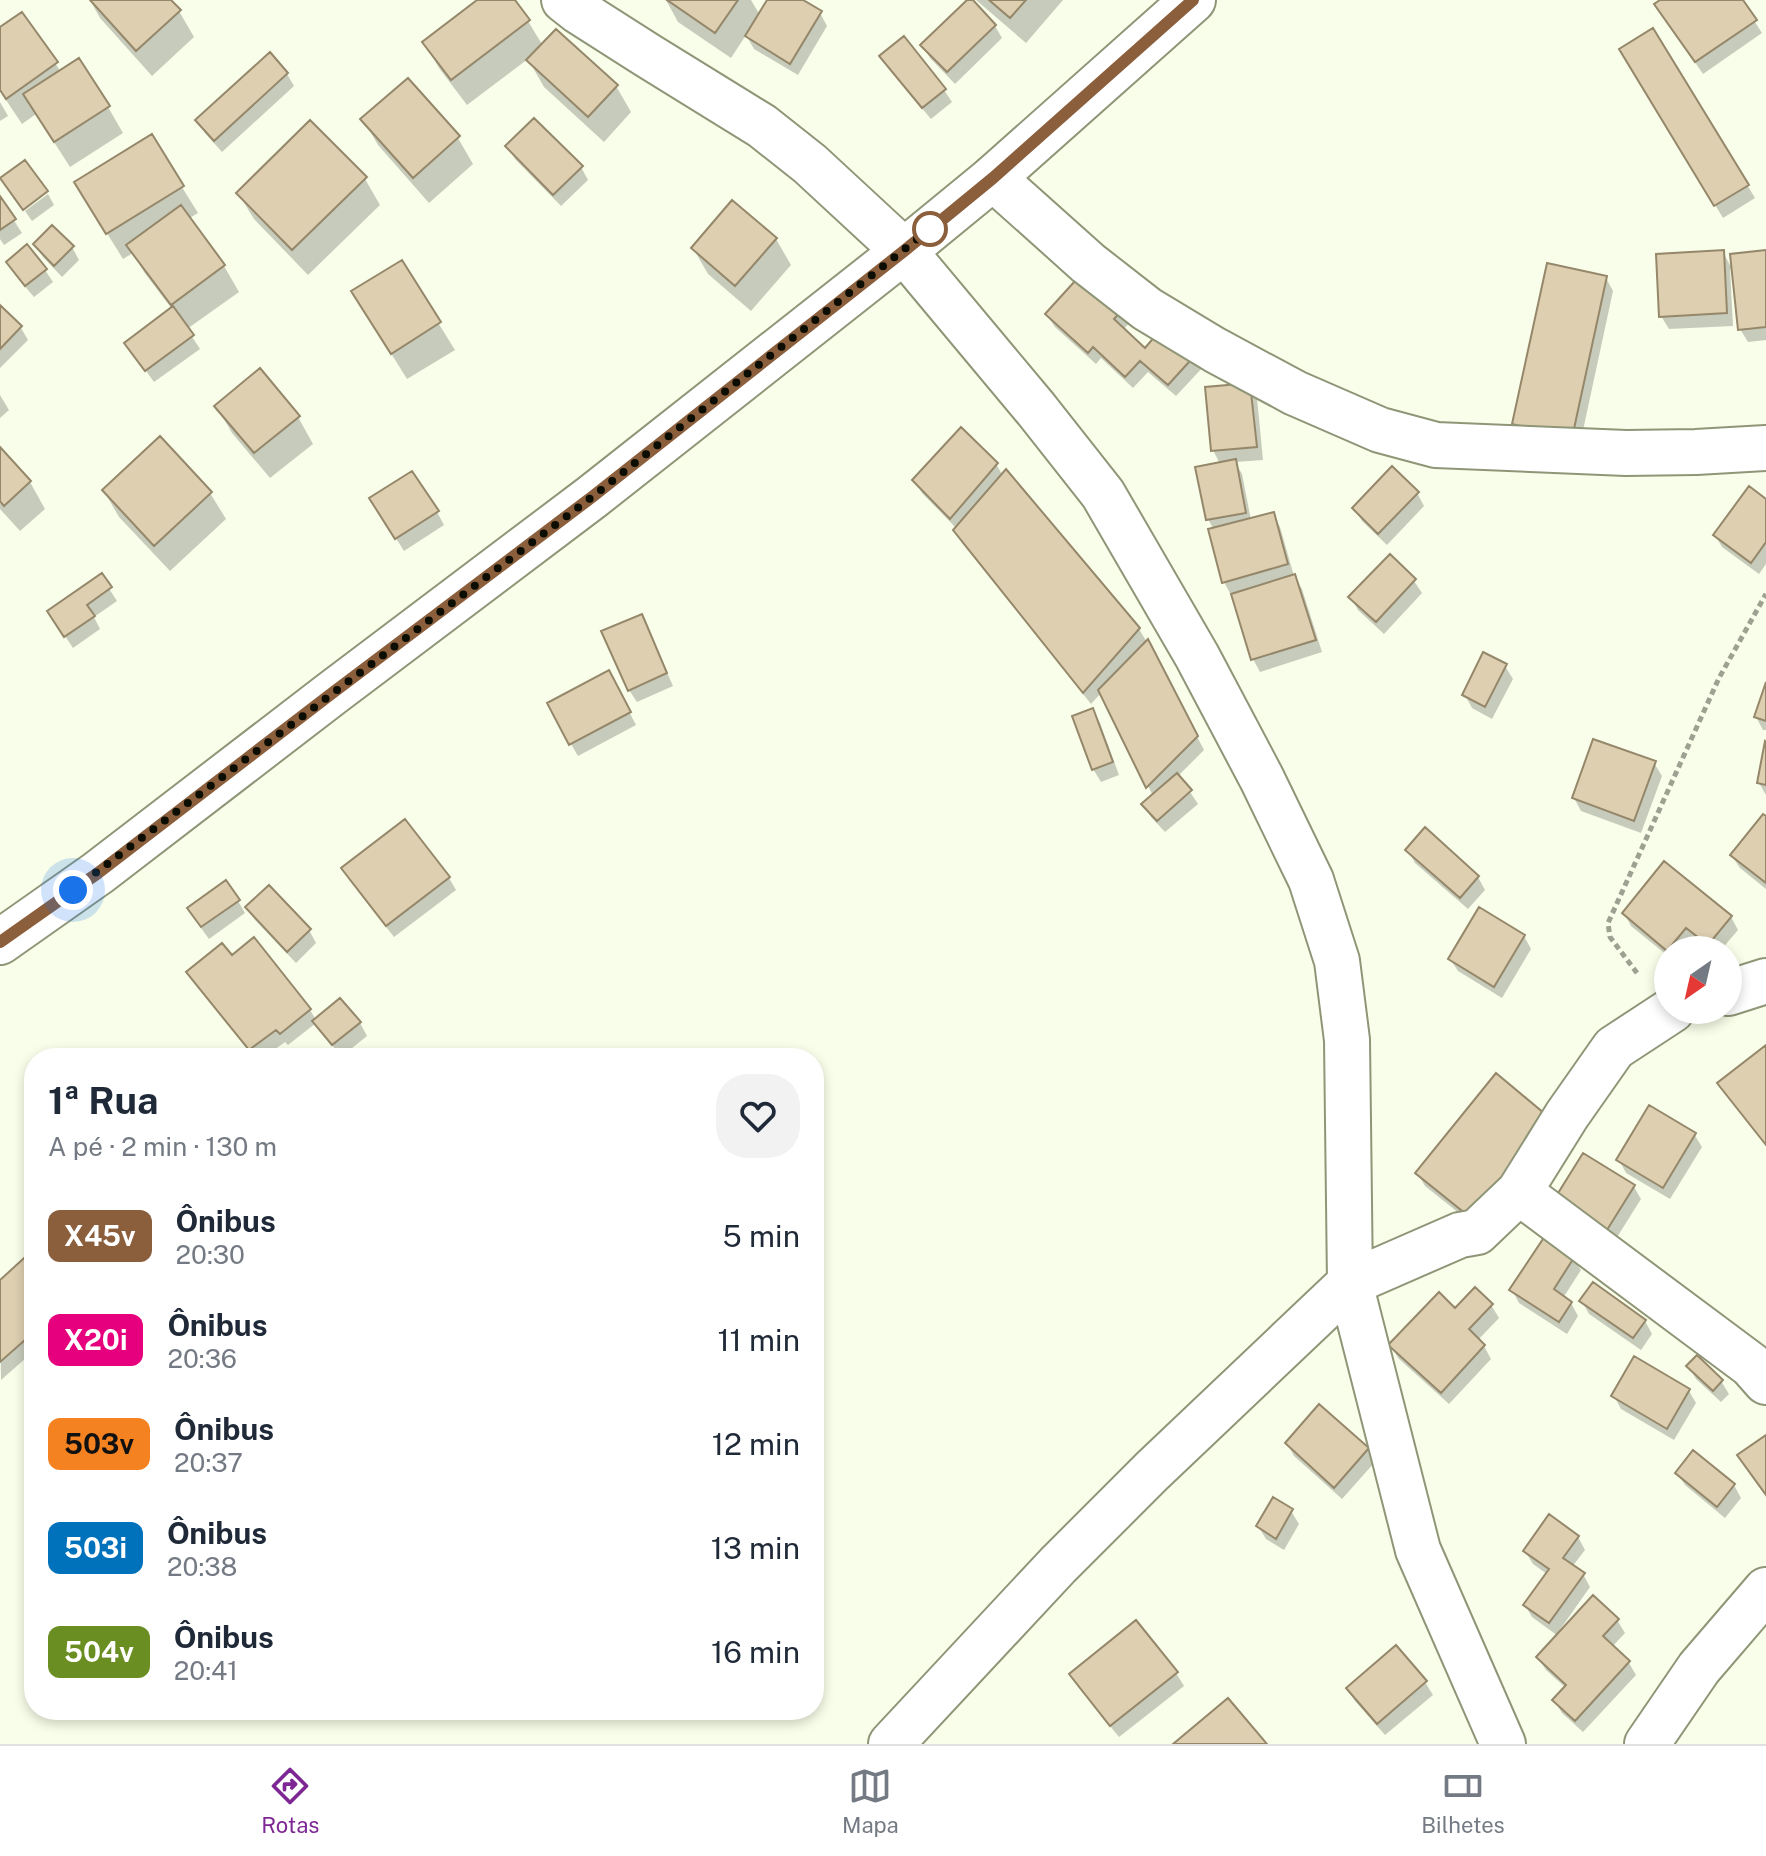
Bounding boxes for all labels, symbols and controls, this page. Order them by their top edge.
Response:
unlabelled marker [913,212,947,246]
your location [53,870,93,910]
north arrow [1654,936,1742,1024]
map controls [1654,936,1742,1024]
button: heart [716,1074,800,1158]
text: 1ª Rua [48,1078,159,1123]
text: A pé · 2 min · 130 m [48,1131,277,1162]
text: Ônibus [176,1203,276,1239]
text: 5 min [723,1218,800,1254]
text: X45v [64,1219,136,1252]
text: 20:30 [176,1239,245,1270]
text: Ônibus [167,1307,268,1343]
text: 11 min [717,1322,800,1358]
text: X20i [64,1323,127,1356]
text: 20:36 [167,1343,237,1374]
text: Ônibus [174,1411,274,1447]
text: 12 min [712,1426,800,1462]
text: 503v [64,1427,134,1460]
text: 20:37 [174,1447,243,1478]
text: Ônibus [167,1515,267,1551]
text: 13 min [711,1530,800,1566]
text: 503i [64,1531,127,1564]
text: 20:38 [167,1551,237,1582]
text: Ônibus [174,1619,274,1655]
text: 16 min [711,1634,800,1670]
text: 504v [64,1635,134,1668]
text: 20:41 [174,1655,238,1686]
tab: Rotas [261,1764,319,1838]
tab: Mapa [842,1764,899,1838]
tab: Bilhetes [1421,1764,1505,1838]

